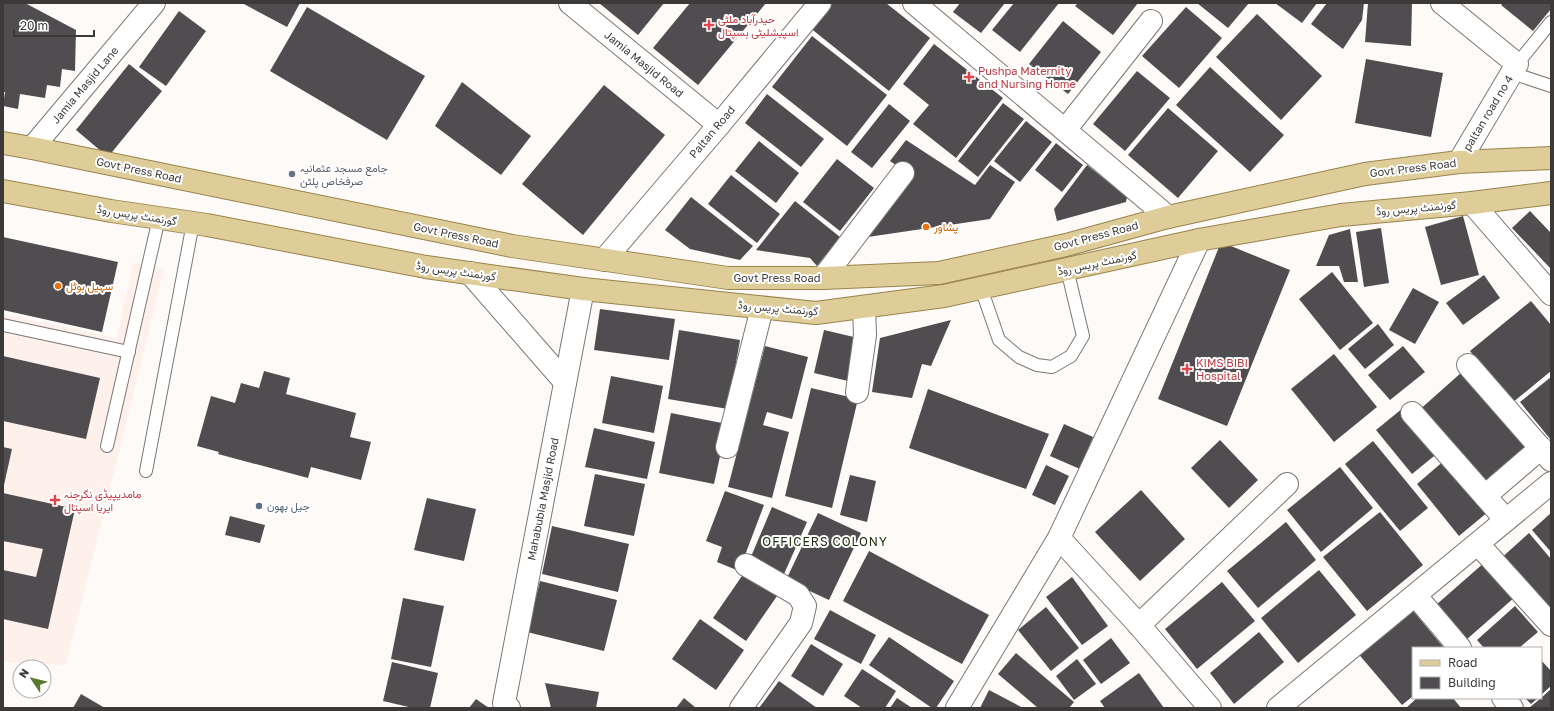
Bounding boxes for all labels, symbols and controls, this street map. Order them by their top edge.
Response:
scale bar [14,12,94,38]
place label: حیدرآباد ملٹی اسپیشلیٹی ہسپتال [718,12,799,40]
text: 20 m [20,18,48,33]
marker: حیدرآباد ملٹی اسپیشلیٹی ہسپتال [703,19,715,31]
street label: Jamia Masjid Road [602,28,686,99]
street label: Jamia Masjid Lane [49,43,121,126]
place label: Pushpa Maternity and Nursing Home [978,64,1076,90]
marker: Pushpa Maternity and Nursing Home [963,71,975,83]
street label: paltan road no 4 [1460,72,1515,153]
street label: Paltan Road [686,103,737,160]
street label: Govt Press Road [95,154,183,185]
street label: Govt Press Road [1369,156,1457,179]
place label: جامع مسجد عثمانیہ صرفخاص پلٹن [300,161,388,189]
marker: جامع مسجد عثمانیہ صرفخاص پلٹن [287,169,297,179]
street label: گورنمنٹ پریس روڈ [1375,198,1457,219]
street label: گورنمنٹ پریس روڈ [96,202,178,229]
street label: Govt Press Road [1052,218,1140,253]
street label: Govt Press Road [412,219,500,250]
place label: پشاور [933,220,958,235]
marker: پشاور [921,222,931,232]
street label: گورنمنٹ پریس روڈ [1056,248,1138,279]
street label: گورنمنٹ پریس روڈ [415,258,497,285]
street label: Govt Press Road [734,271,820,284]
place label: سہیل ہوٹل [66,279,114,294]
marker: سہیل ہوٹل [53,281,63,291]
street label: گورنمنٹ پریس روڈ [737,298,819,319]
place label: KIMS BIBI Hospital [1196,356,1248,382]
marker: KIMS BIBI Hospital [1181,363,1193,375]
street label: Mahabubia Masjid Road [524,436,561,561]
place label: مامدیپیڈی نگرجنہ ایریا اسپتال [64,487,141,515]
marker: مامدیپیڈی نگرجنہ ایریا اسپتال [49,494,61,506]
place label: جیل بھون [267,499,310,513]
marker: جیل بھون [254,501,264,511]
district label: OFFICERS COLONY [762,534,888,549]
legend [1412,647,1542,699]
text: Road [1448,655,1477,670]
north arrow [12,659,52,699]
text: N [16,666,31,680]
text: Building [1448,675,1496,690]

